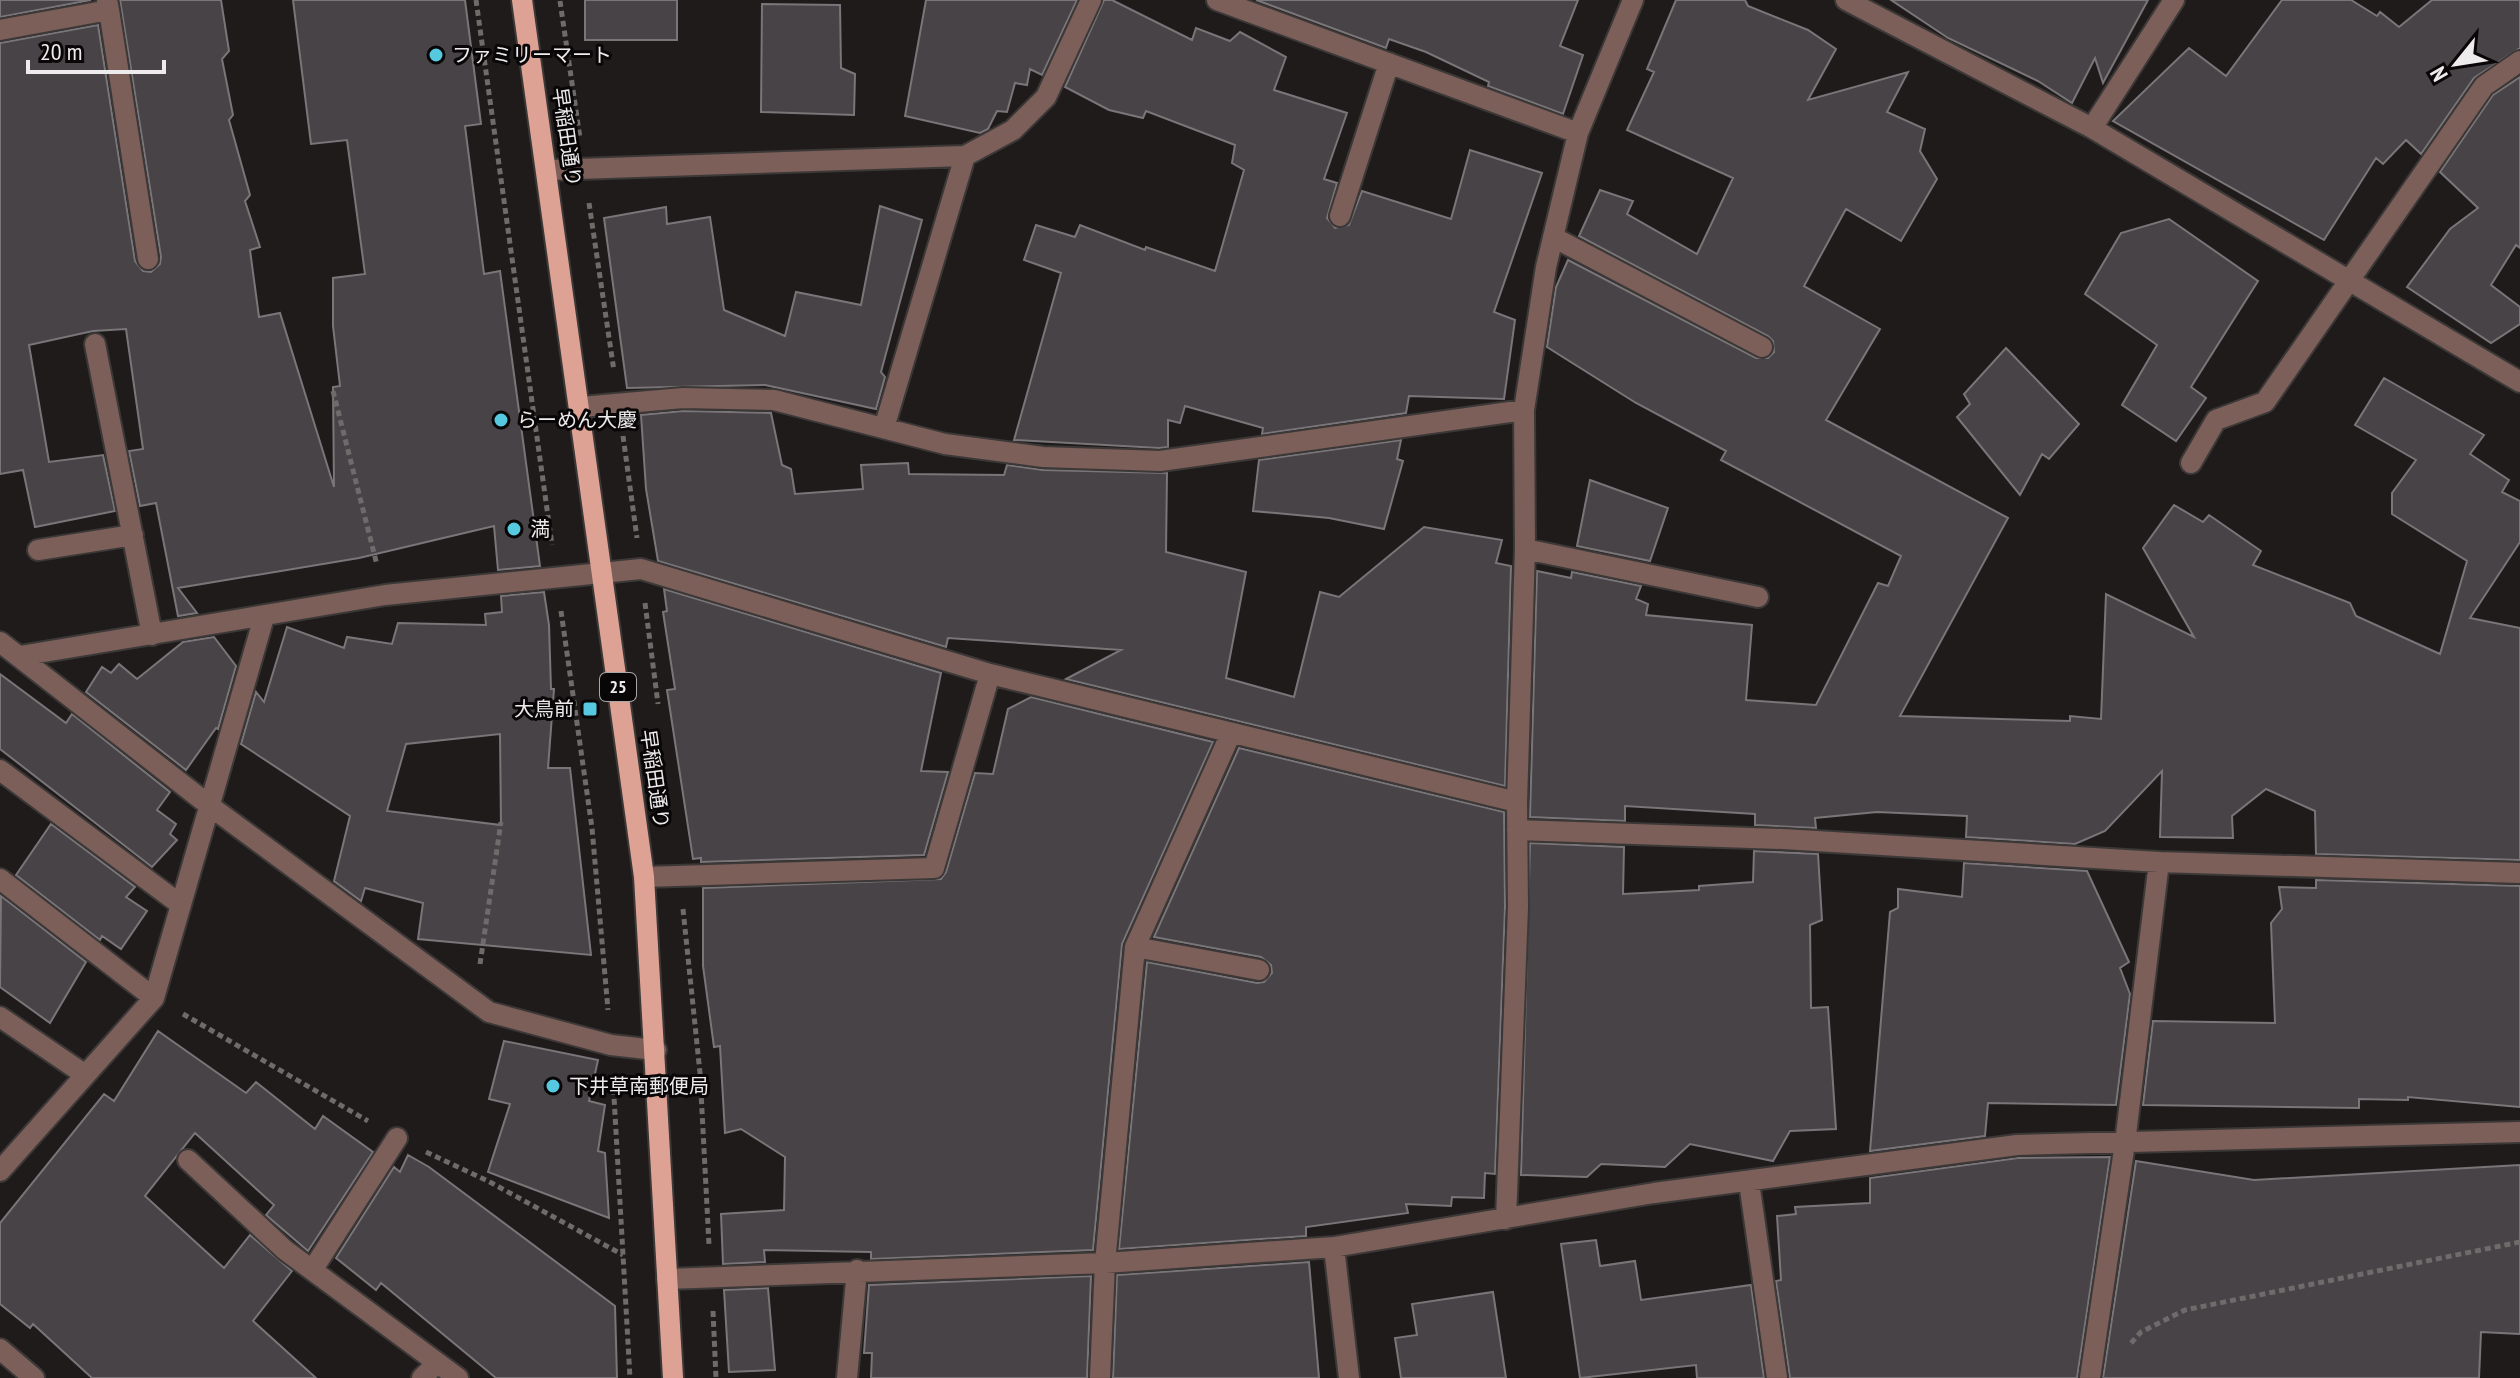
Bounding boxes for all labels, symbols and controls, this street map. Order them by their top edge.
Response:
scale bar [28,24,164,74]
north arrow [2416,24,2496,104]
text: 20 m [40,36,82,67]
place label: ファミリーマート [452,42,612,68]
marker: ファミリーマート [427,46,445,64]
text: N [2424,62,2454,86]
street label: 早稲田通り [547,86,587,188]
place label: らーめん大慶 [517,407,637,433]
marker: らーめん大慶 [492,411,510,429]
place label: 満 [530,516,550,542]
marker: 満 [505,520,523,538]
road number: 25 [600,673,636,701]
place label: 大鳥前 [514,696,574,722]
marker: 大鳥前 [581,700,599,718]
street label: 早稲田通り [635,728,675,830]
place label: 下井草南郵便局 [569,1073,709,1099]
marker: 下井草南郵便局 [544,1077,562,1095]

